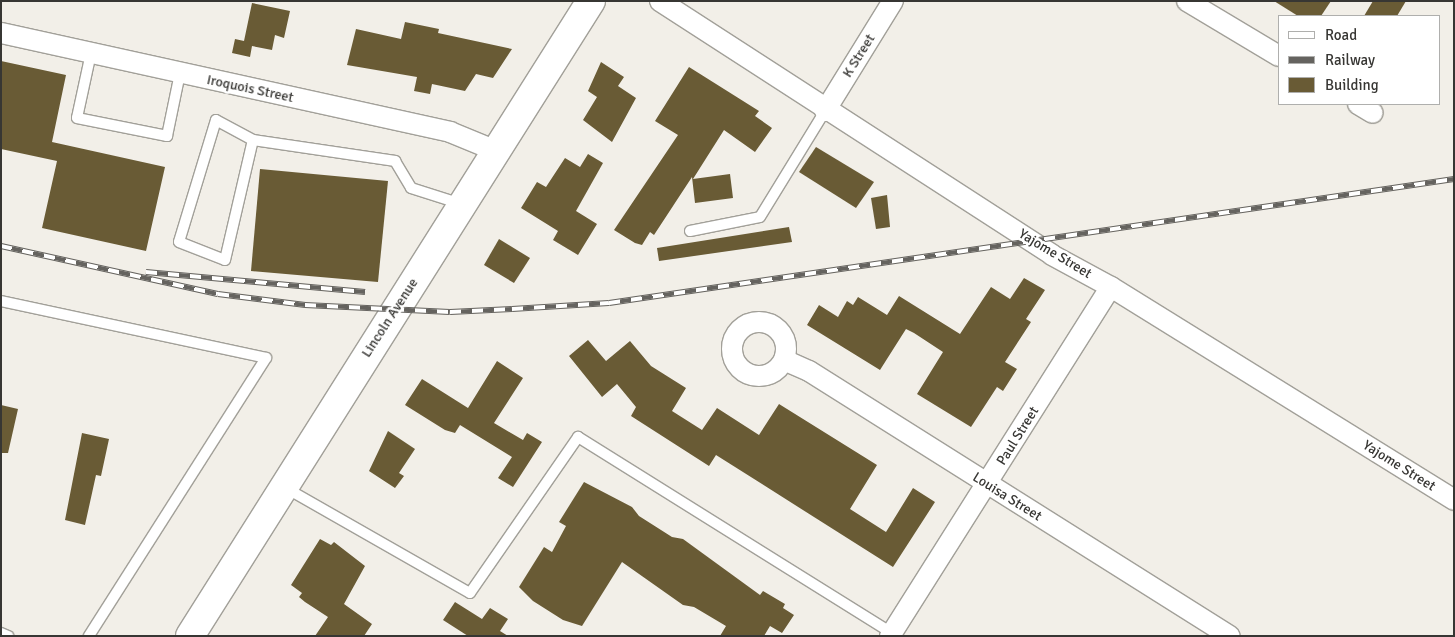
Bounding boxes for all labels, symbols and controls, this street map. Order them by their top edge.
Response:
legend [1278,15,1440,105]
text: Road [1325,26,1357,44]
street label: K Street [839,31,879,81]
text: Railway [1325,51,1375,69]
street label: Iroquois Street [205,72,295,106]
text: Building [1325,76,1379,94]
street label: Yajome Street [1015,226,1095,282]
street label: Lincoln Avenue [358,275,422,361]
street label: Paul Street [993,404,1043,468]
street label: Yajome Street [1360,437,1438,495]
street label: Louisa Street [969,469,1045,525]

